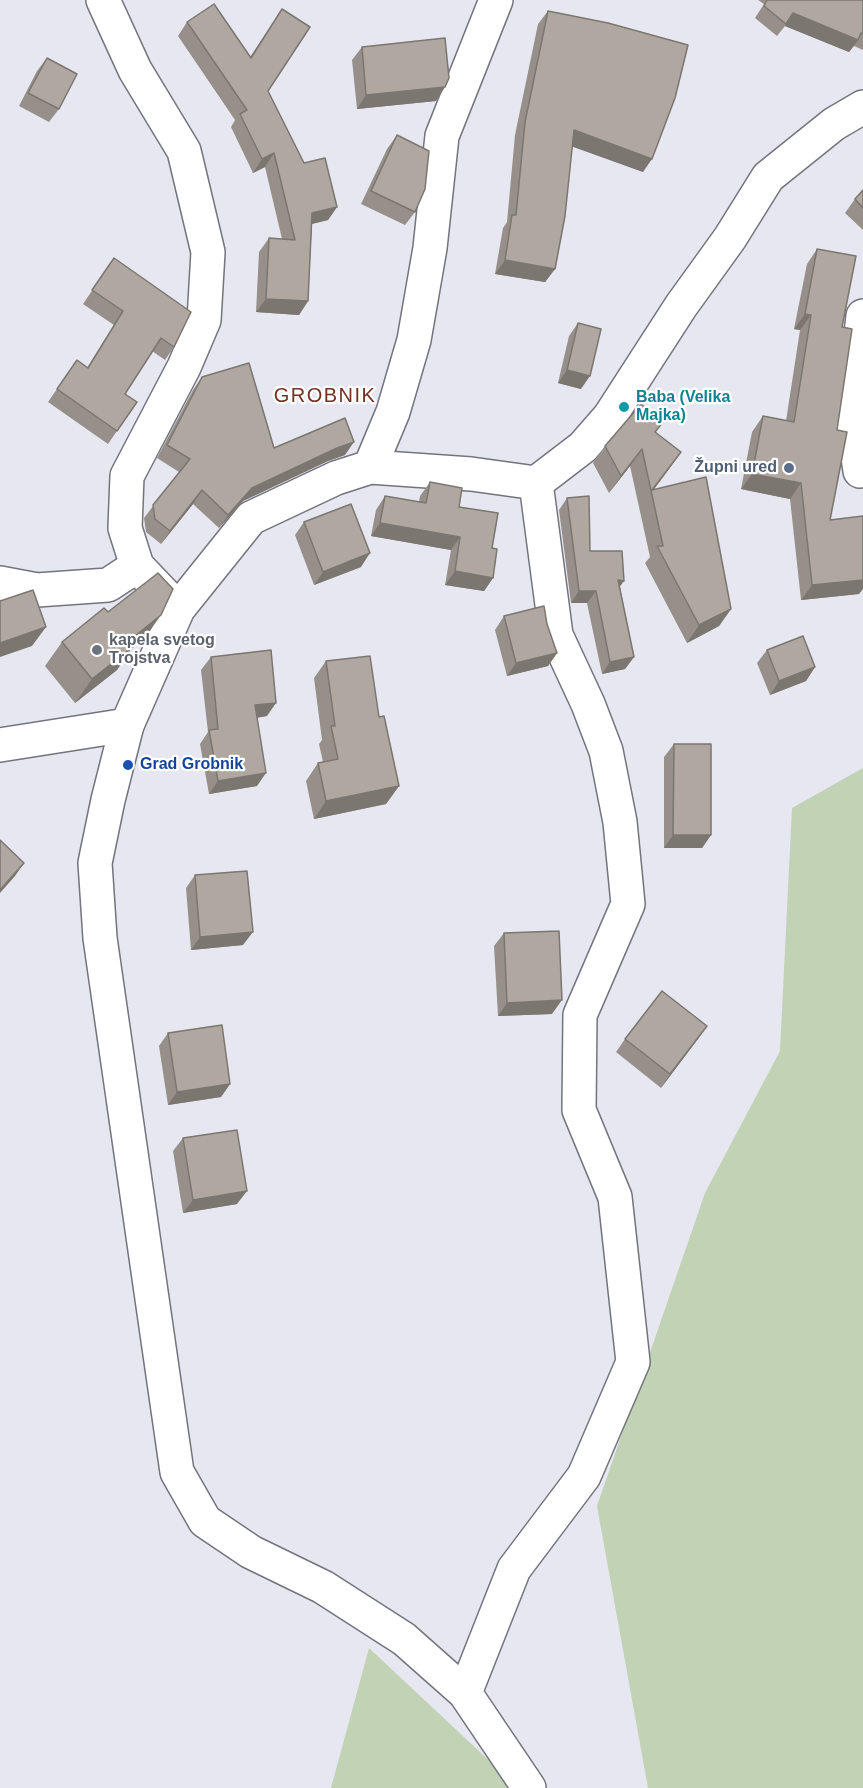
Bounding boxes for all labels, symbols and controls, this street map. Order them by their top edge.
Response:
district label: GROBNIK [274,384,376,408]
place label: Baba (Velika Majka) [636,388,730,426]
marker: Baba (Velika Majka) [617,400,631,414]
place label: Župni ured [694,458,777,478]
marker: Župni ured [782,461,796,475]
place label: kapela svetog Trojstva [109,631,215,669]
marker: kapela svetog Trojstva [90,643,104,657]
place label: Grad Grobnik [140,755,243,775]
marker: Grad Grobnik [121,758,135,772]

